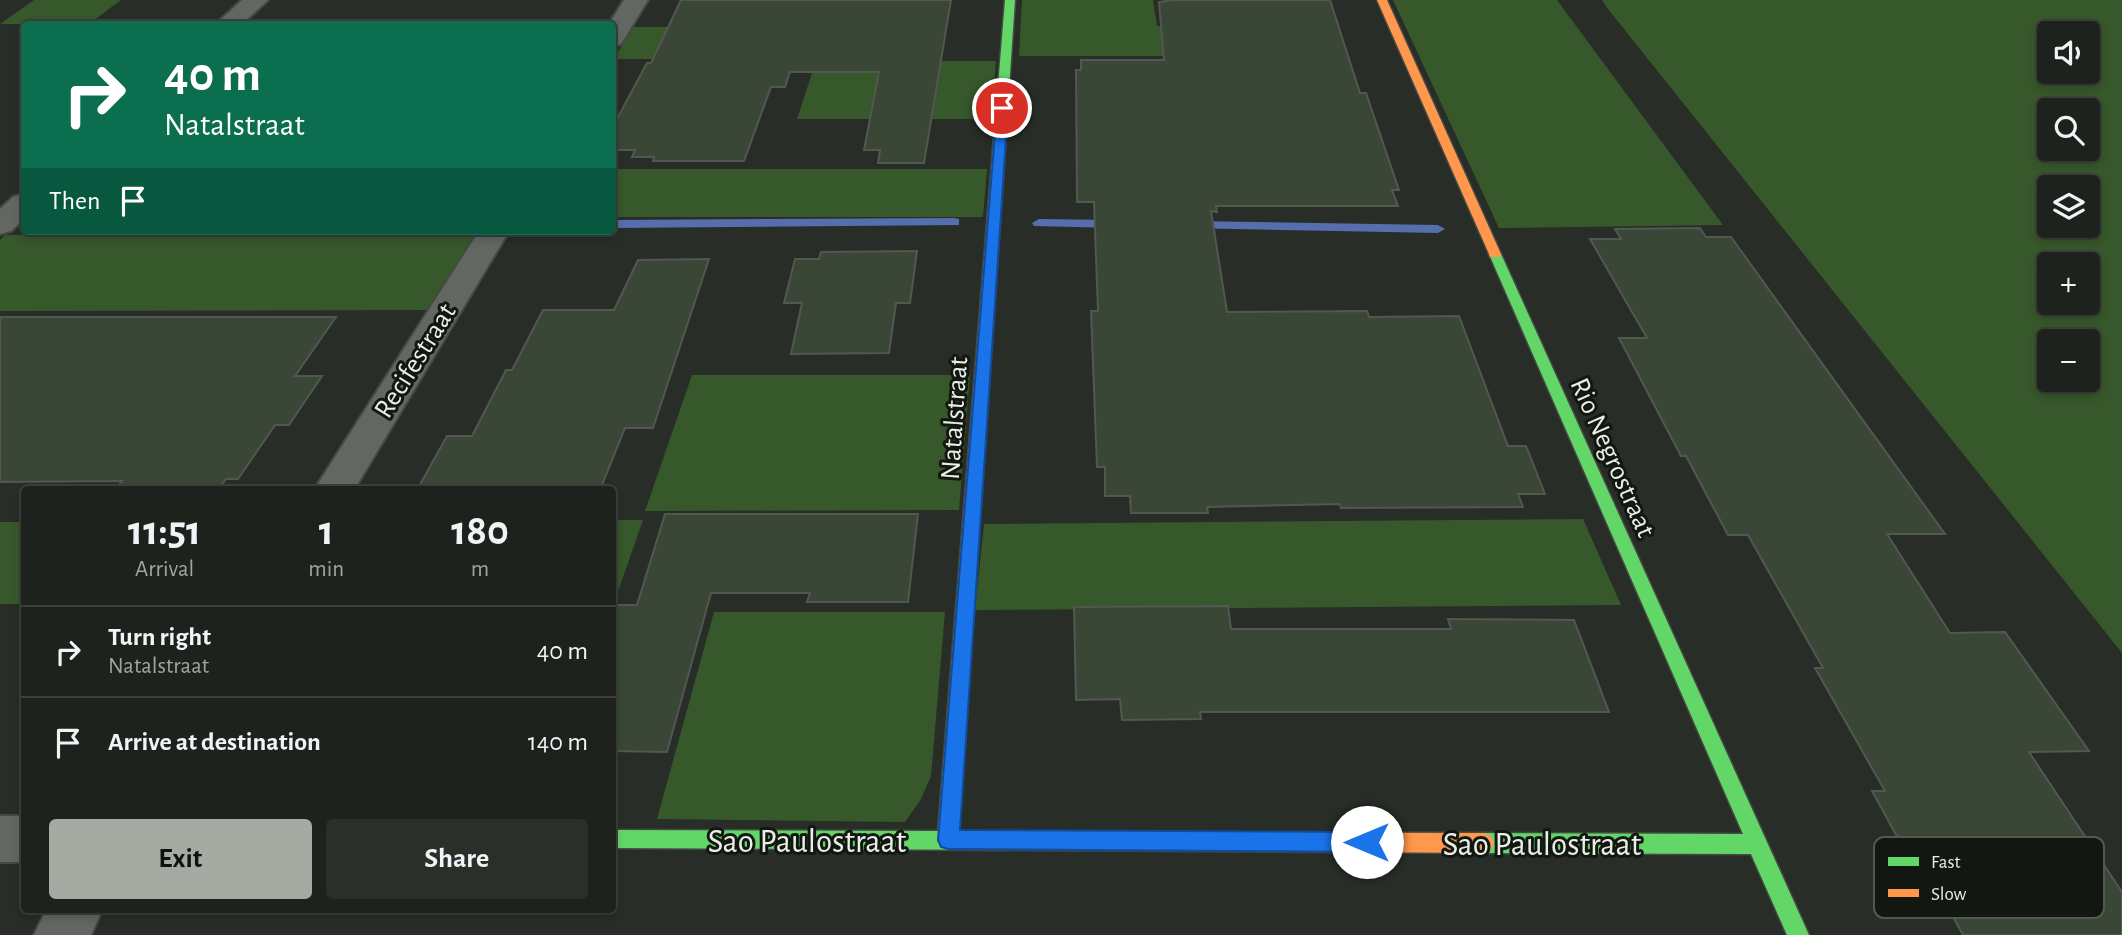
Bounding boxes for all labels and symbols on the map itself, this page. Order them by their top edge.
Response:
pin [972,78,1032,138]
street label: Recifestraat [370,299,462,423]
street label: Natalstraat [937,356,973,481]
street label: Rio Negrostraat [1565,374,1660,542]
position arrow [1330,805,1404,879]
street label: Sao Paulostraat [708,826,907,859]
street label: Sao Paulostraat [1443,829,1642,862]
legend [1874,837,2104,918]
text: Fast [1931,853,1961,872]
text: Slow [1931,885,1967,904]

